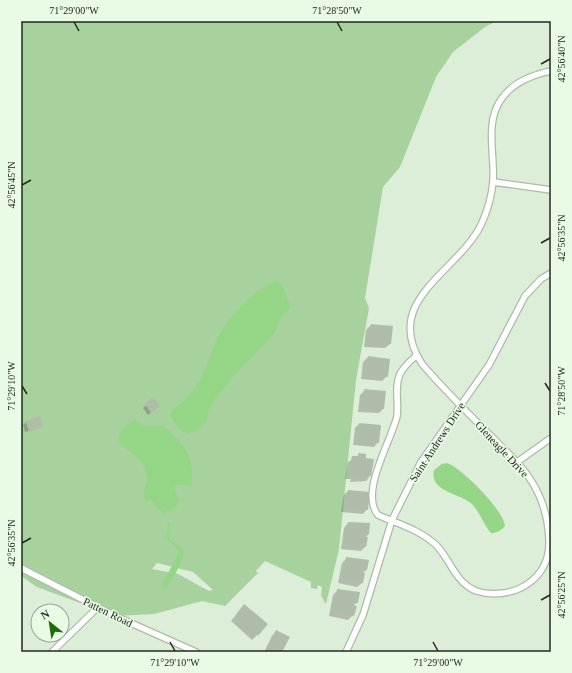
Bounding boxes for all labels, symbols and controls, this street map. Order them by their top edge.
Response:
text: 71°29'00"W [49,5,99,16]
text: 71°28'50"W [312,5,362,16]
text: 42°56'40"N [556,35,567,83]
text: 42°56'45"N [6,161,17,209]
text: 42°56'35"N [556,214,567,262]
text: 71°29'10"W [6,361,17,411]
text: 71°28'50"W [556,366,567,416]
street label: Saint Andrews Drive [407,400,467,484]
street label: Gleneagle Drive [473,418,531,480]
text: 42°56'35"N [6,519,17,567]
text: 42°56'25"N [556,571,567,619]
street label: Patten Road [81,595,135,629]
north arrow [30,603,70,643]
text: N [39,607,51,622]
text: 71°29'10"W [150,657,200,668]
text: 71°29'00"W [413,657,463,668]

